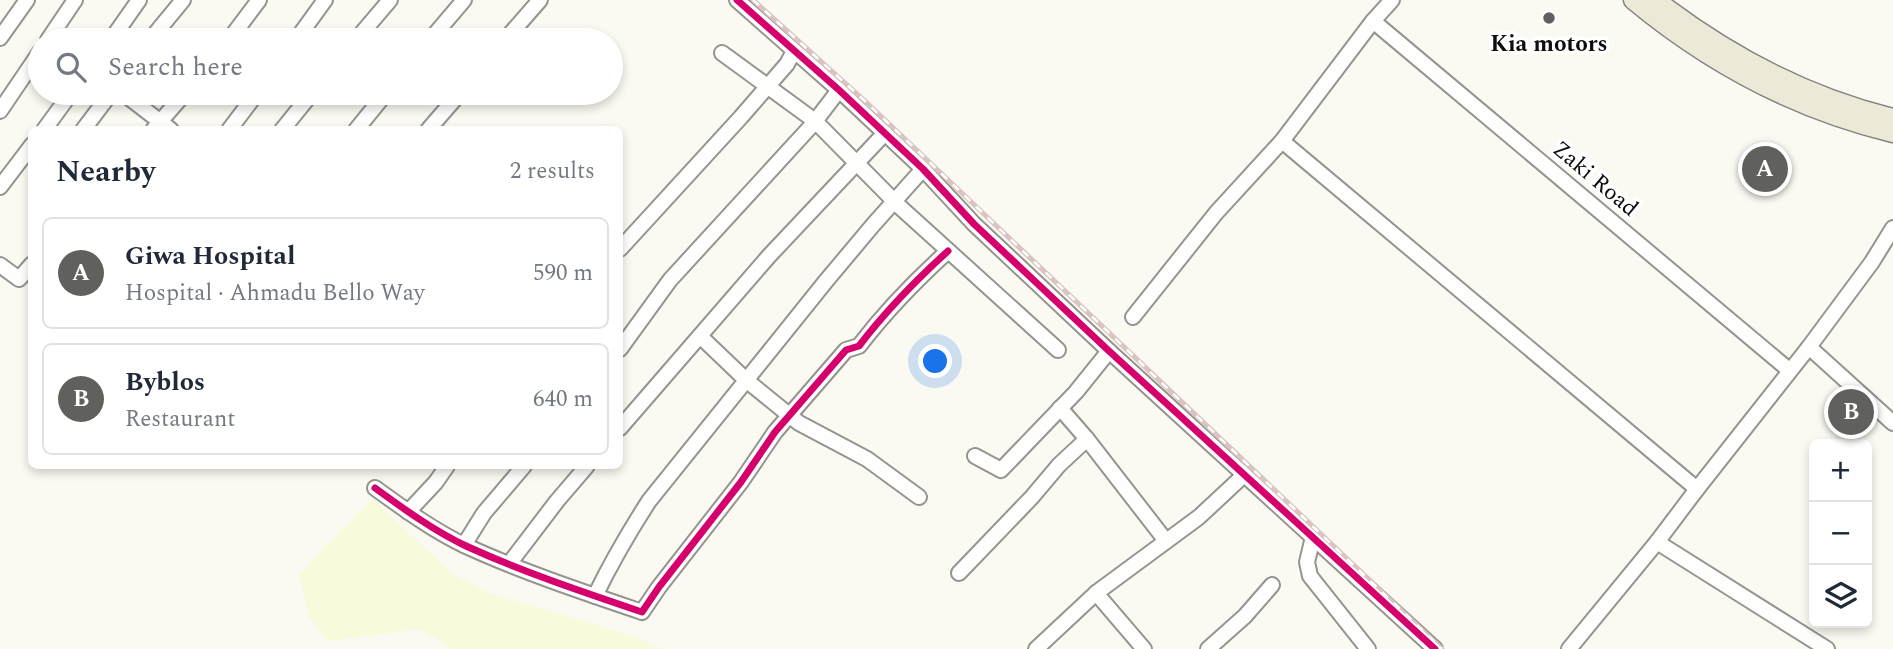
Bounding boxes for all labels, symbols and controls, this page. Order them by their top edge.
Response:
marker: Kia motors [1541,10,1557,26]
place label: Kia motors [1490,27,1608,62]
search box [28,28,623,105]
text: Search here [108,47,243,87]
icon: search [52,48,90,86]
street label: Zaki Road [1544,133,1646,226]
pin: A [1742,143,1788,195]
text: Nearby [56,149,155,195]
text: 2 results [510,154,595,189]
text: Giwa Hospital [125,236,295,276]
text: A [72,256,90,291]
text: 590 m [533,256,593,291]
text: Hospital · Ahmadu Bello Way [125,276,425,311]
your location [918,344,952,378]
text: Byblos [125,362,205,402]
text: B [73,382,89,417]
text: 640 m [533,382,593,417]
pin: B [1828,386,1874,438]
text: Restaurant [125,402,235,437]
map controls [1809,439,1872,628]
button: + [1809,439,1872,502]
button: − [1809,502,1872,565]
button: layers [1809,565,1872,628]

